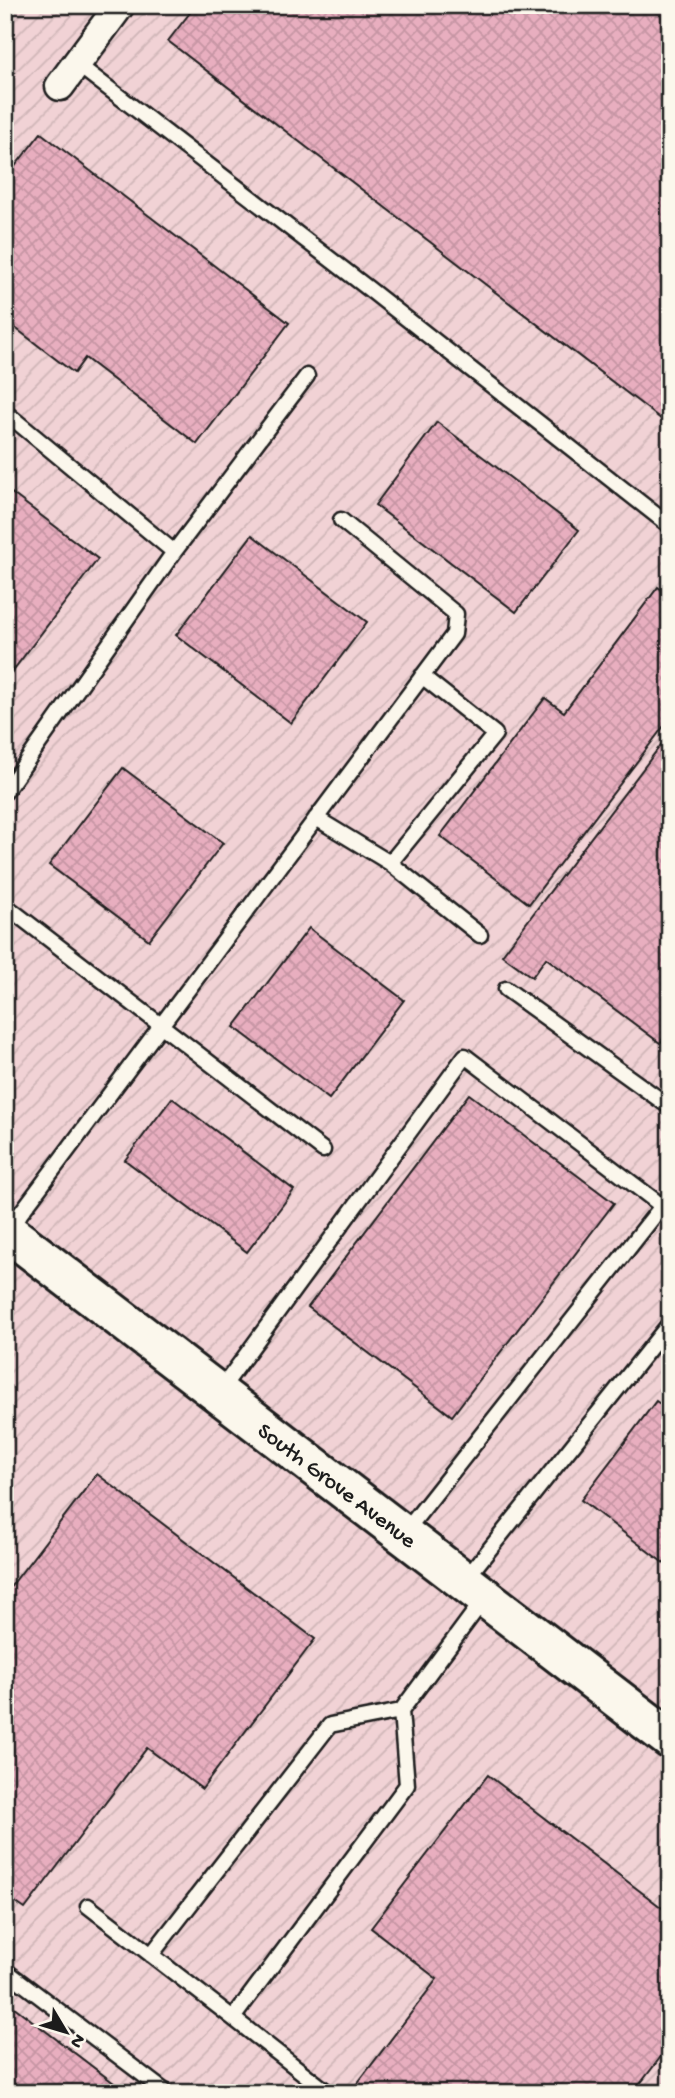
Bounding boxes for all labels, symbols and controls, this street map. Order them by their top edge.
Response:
street label: South Grove Avenue [251,1418,422,1556]
north arrow [32,1996,102,2066]
text: N [64,2028,90,2052]

